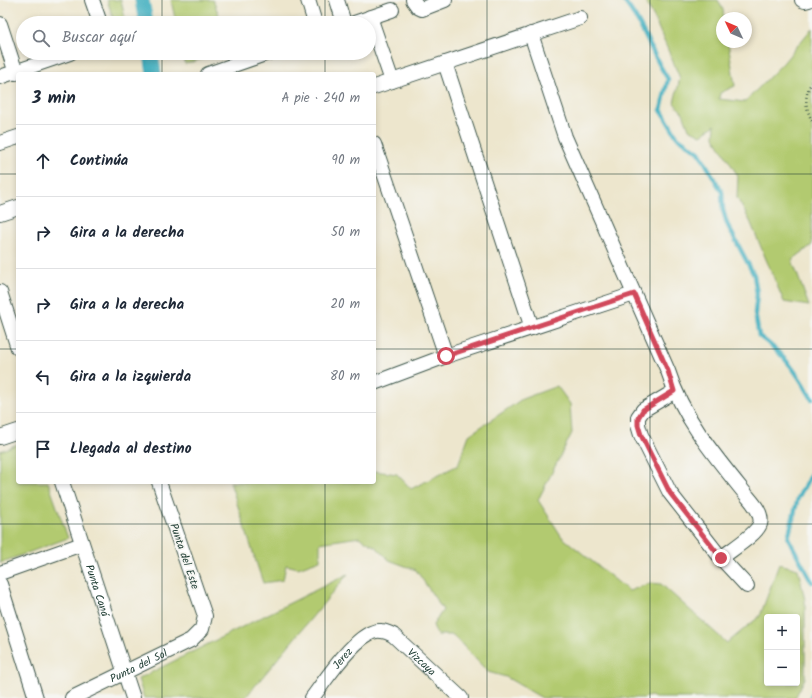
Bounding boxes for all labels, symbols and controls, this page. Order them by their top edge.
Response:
north arrow [716,12,752,48]
search box [16,16,376,60]
text: Buscar aquí [62,26,135,50]
icon: search [30,27,52,49]
text: 3 min [32,85,76,112]
text: A pie · 240 m [281,88,360,109]
text: Continúa [70,149,128,173]
icon: ahead [32,150,54,172]
text: 90 m [332,150,360,171]
text: Gira a la derecha [70,221,184,245]
icon: right [32,222,54,244]
text: 50 m [331,222,360,243]
text: Gira a la derecha [70,293,184,317]
icon: right [32,294,54,316]
text: 20 m [330,294,360,315]
route start [437,347,455,365]
text: Gira a la izquierda [70,365,191,389]
icon: left [32,366,54,388]
text: 80 m [330,366,360,387]
text: Llegada al destino [70,437,192,461]
icon: arrive [32,438,54,460]
street label: Punta del Este [164,521,204,592]
route end [712,549,730,567]
street label: Punta Caná [80,562,114,621]
map controls [764,614,800,686]
button: + [764,614,800,650]
street label: Jerez [328,644,358,674]
street label: Vizcaya [403,644,440,681]
street label: Punta del Sol [107,645,171,688]
button: − [764,650,800,686]

